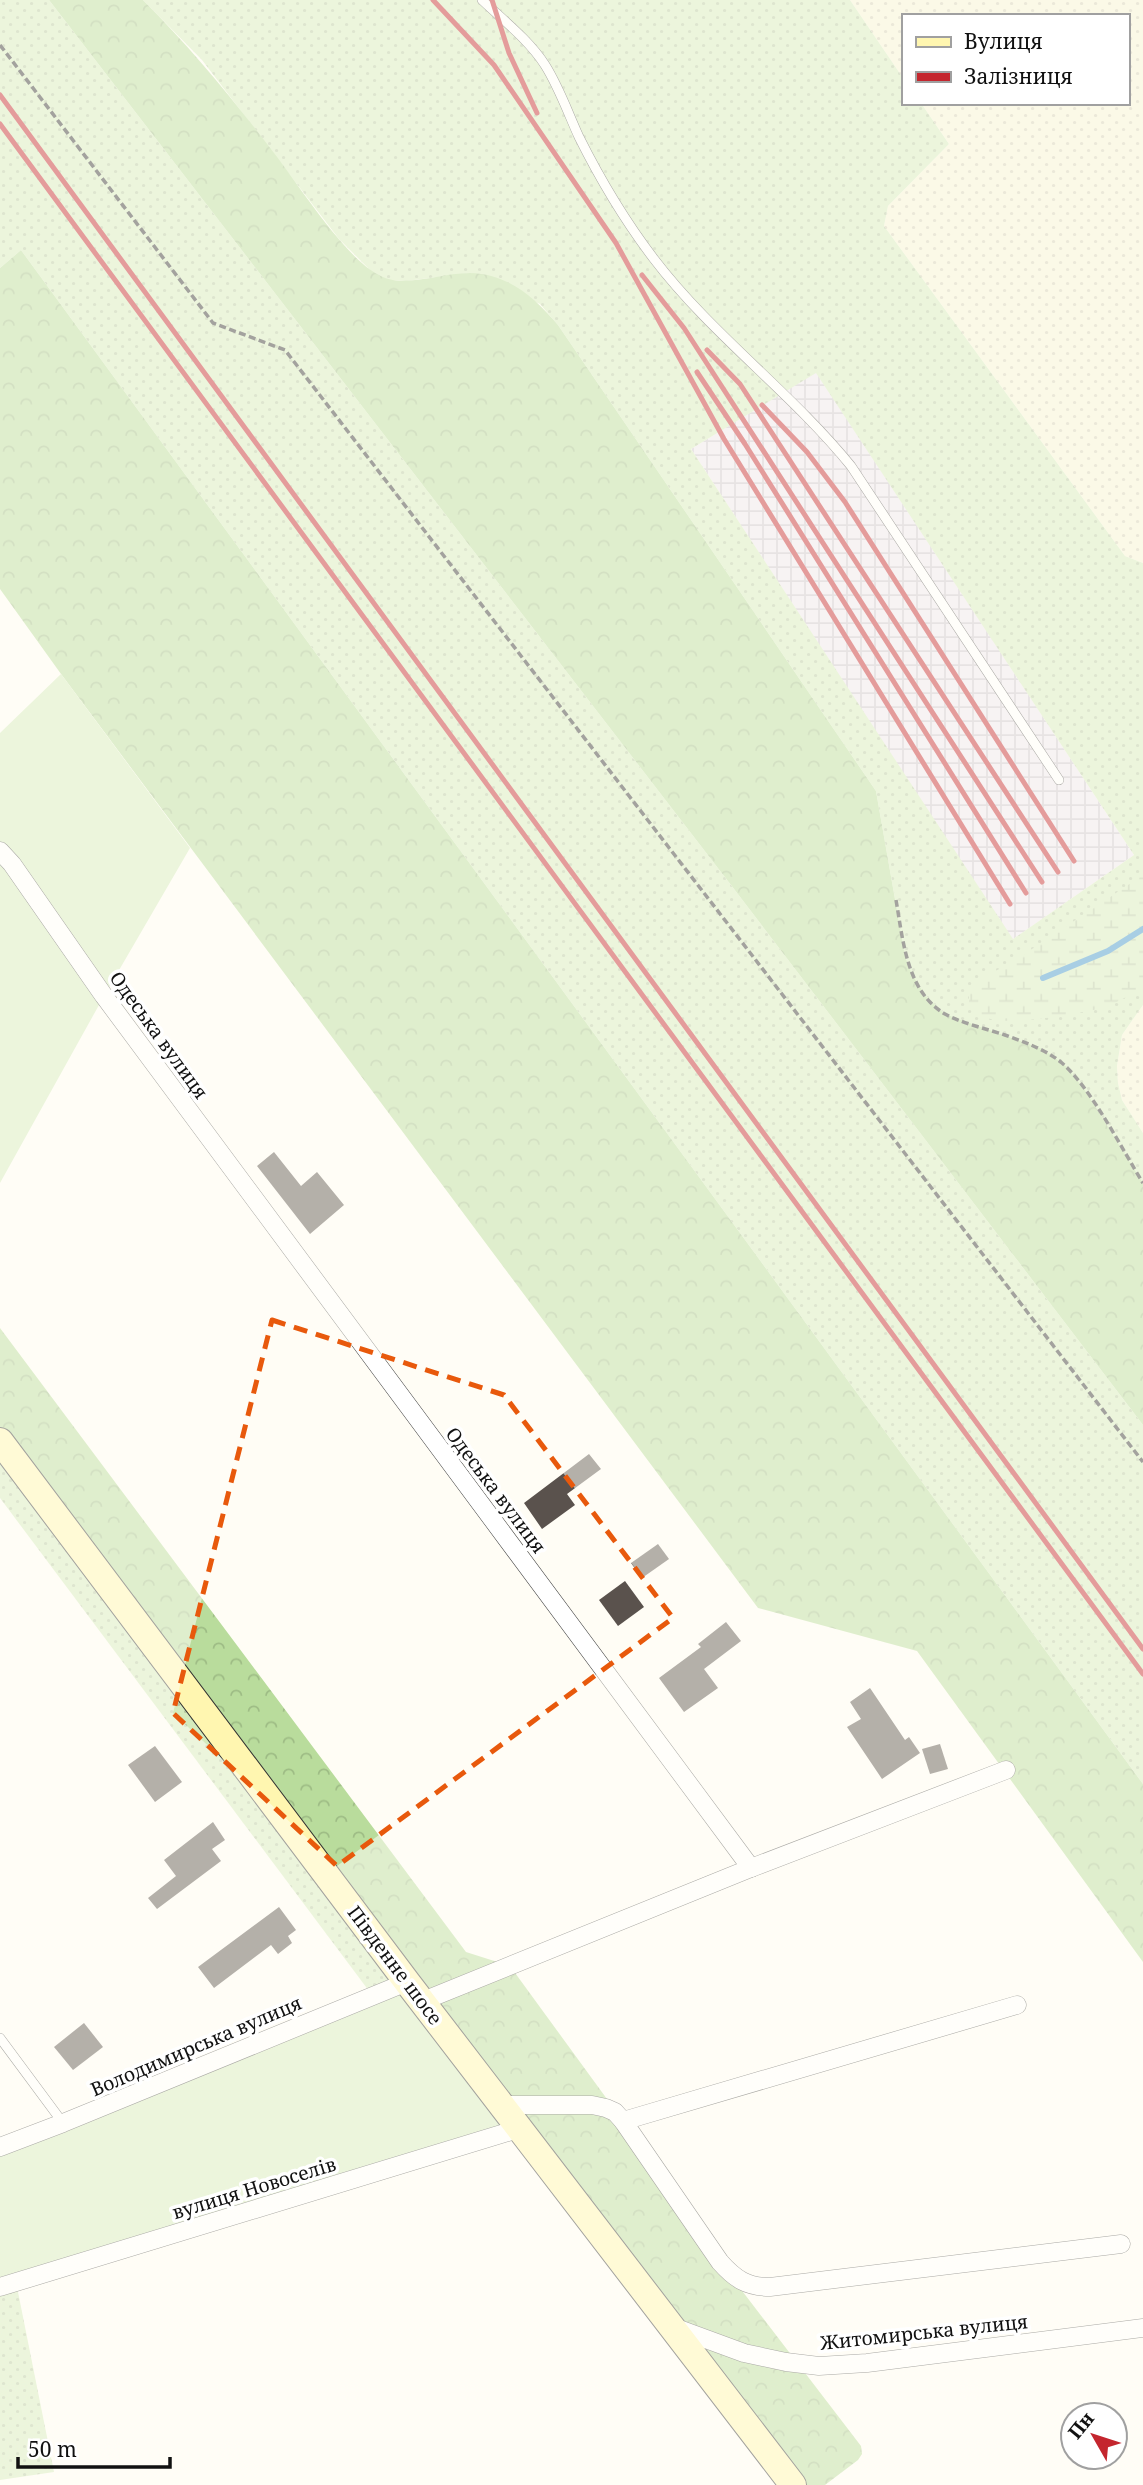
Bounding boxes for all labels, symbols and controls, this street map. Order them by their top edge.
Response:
legend [902,14,1129,105]
text: Вулиця [964,27,1043,55]
text: Залізниця [964,62,1073,90]
street label: Одеська вулиця [104,966,214,1104]
street label: Одеська вулиця [440,1422,552,1559]
street label: Південне шосе [342,1900,448,2030]
street label: Володимирська вулиця [86,1990,306,2102]
street label: вулиця Новоселів [169,2151,339,2225]
street label: Житомирська вулиця [818,2308,1029,2356]
north arrow [1059,2401,1129,2471]
text: Пн [1062,2406,1100,2444]
scale bar [18,2426,170,2470]
text: 50 m [28,2435,77,2463]

